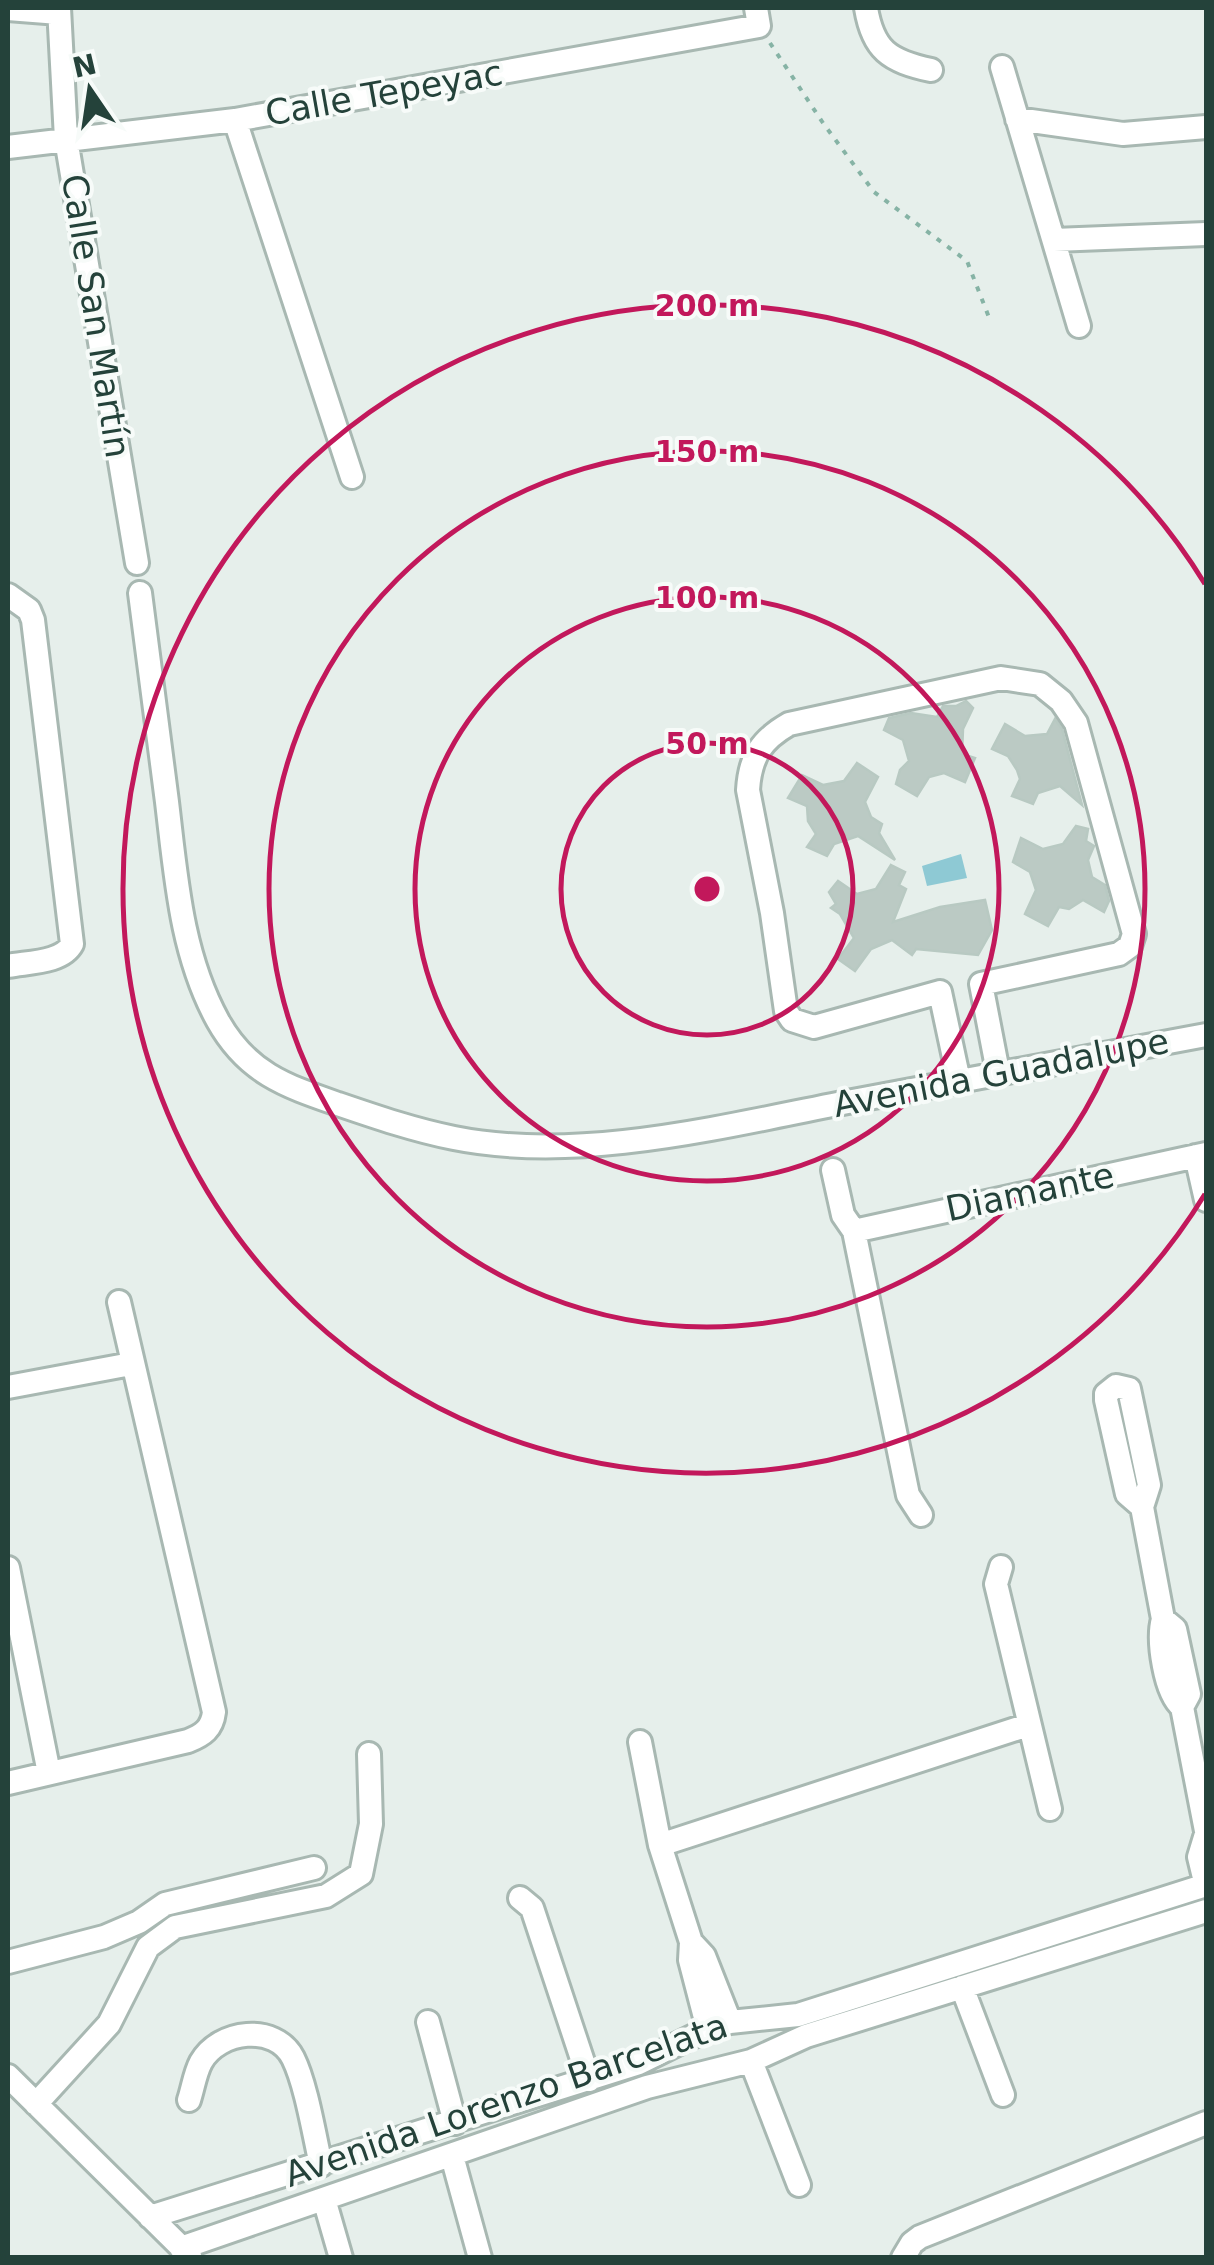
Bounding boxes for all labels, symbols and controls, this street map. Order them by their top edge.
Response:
north arrow [40,40,140,140]
text: N [69,47,100,85]
street label: Calle Tepeyac [262,52,506,134]
street label: Calle San Martín [54,171,138,461]
text: 200 m [655,288,759,323]
text: 150 m [655,434,759,469]
text: 100 m [655,580,759,615]
text: 50 m [665,726,749,761]
centre of rings [689,871,725,907]
street label: Avenida Guadalupe [830,1021,1172,1125]
street label: Diamante [942,1155,1118,1229]
street label: Avenida Lorenzo Barcelata [279,2005,733,2195]

